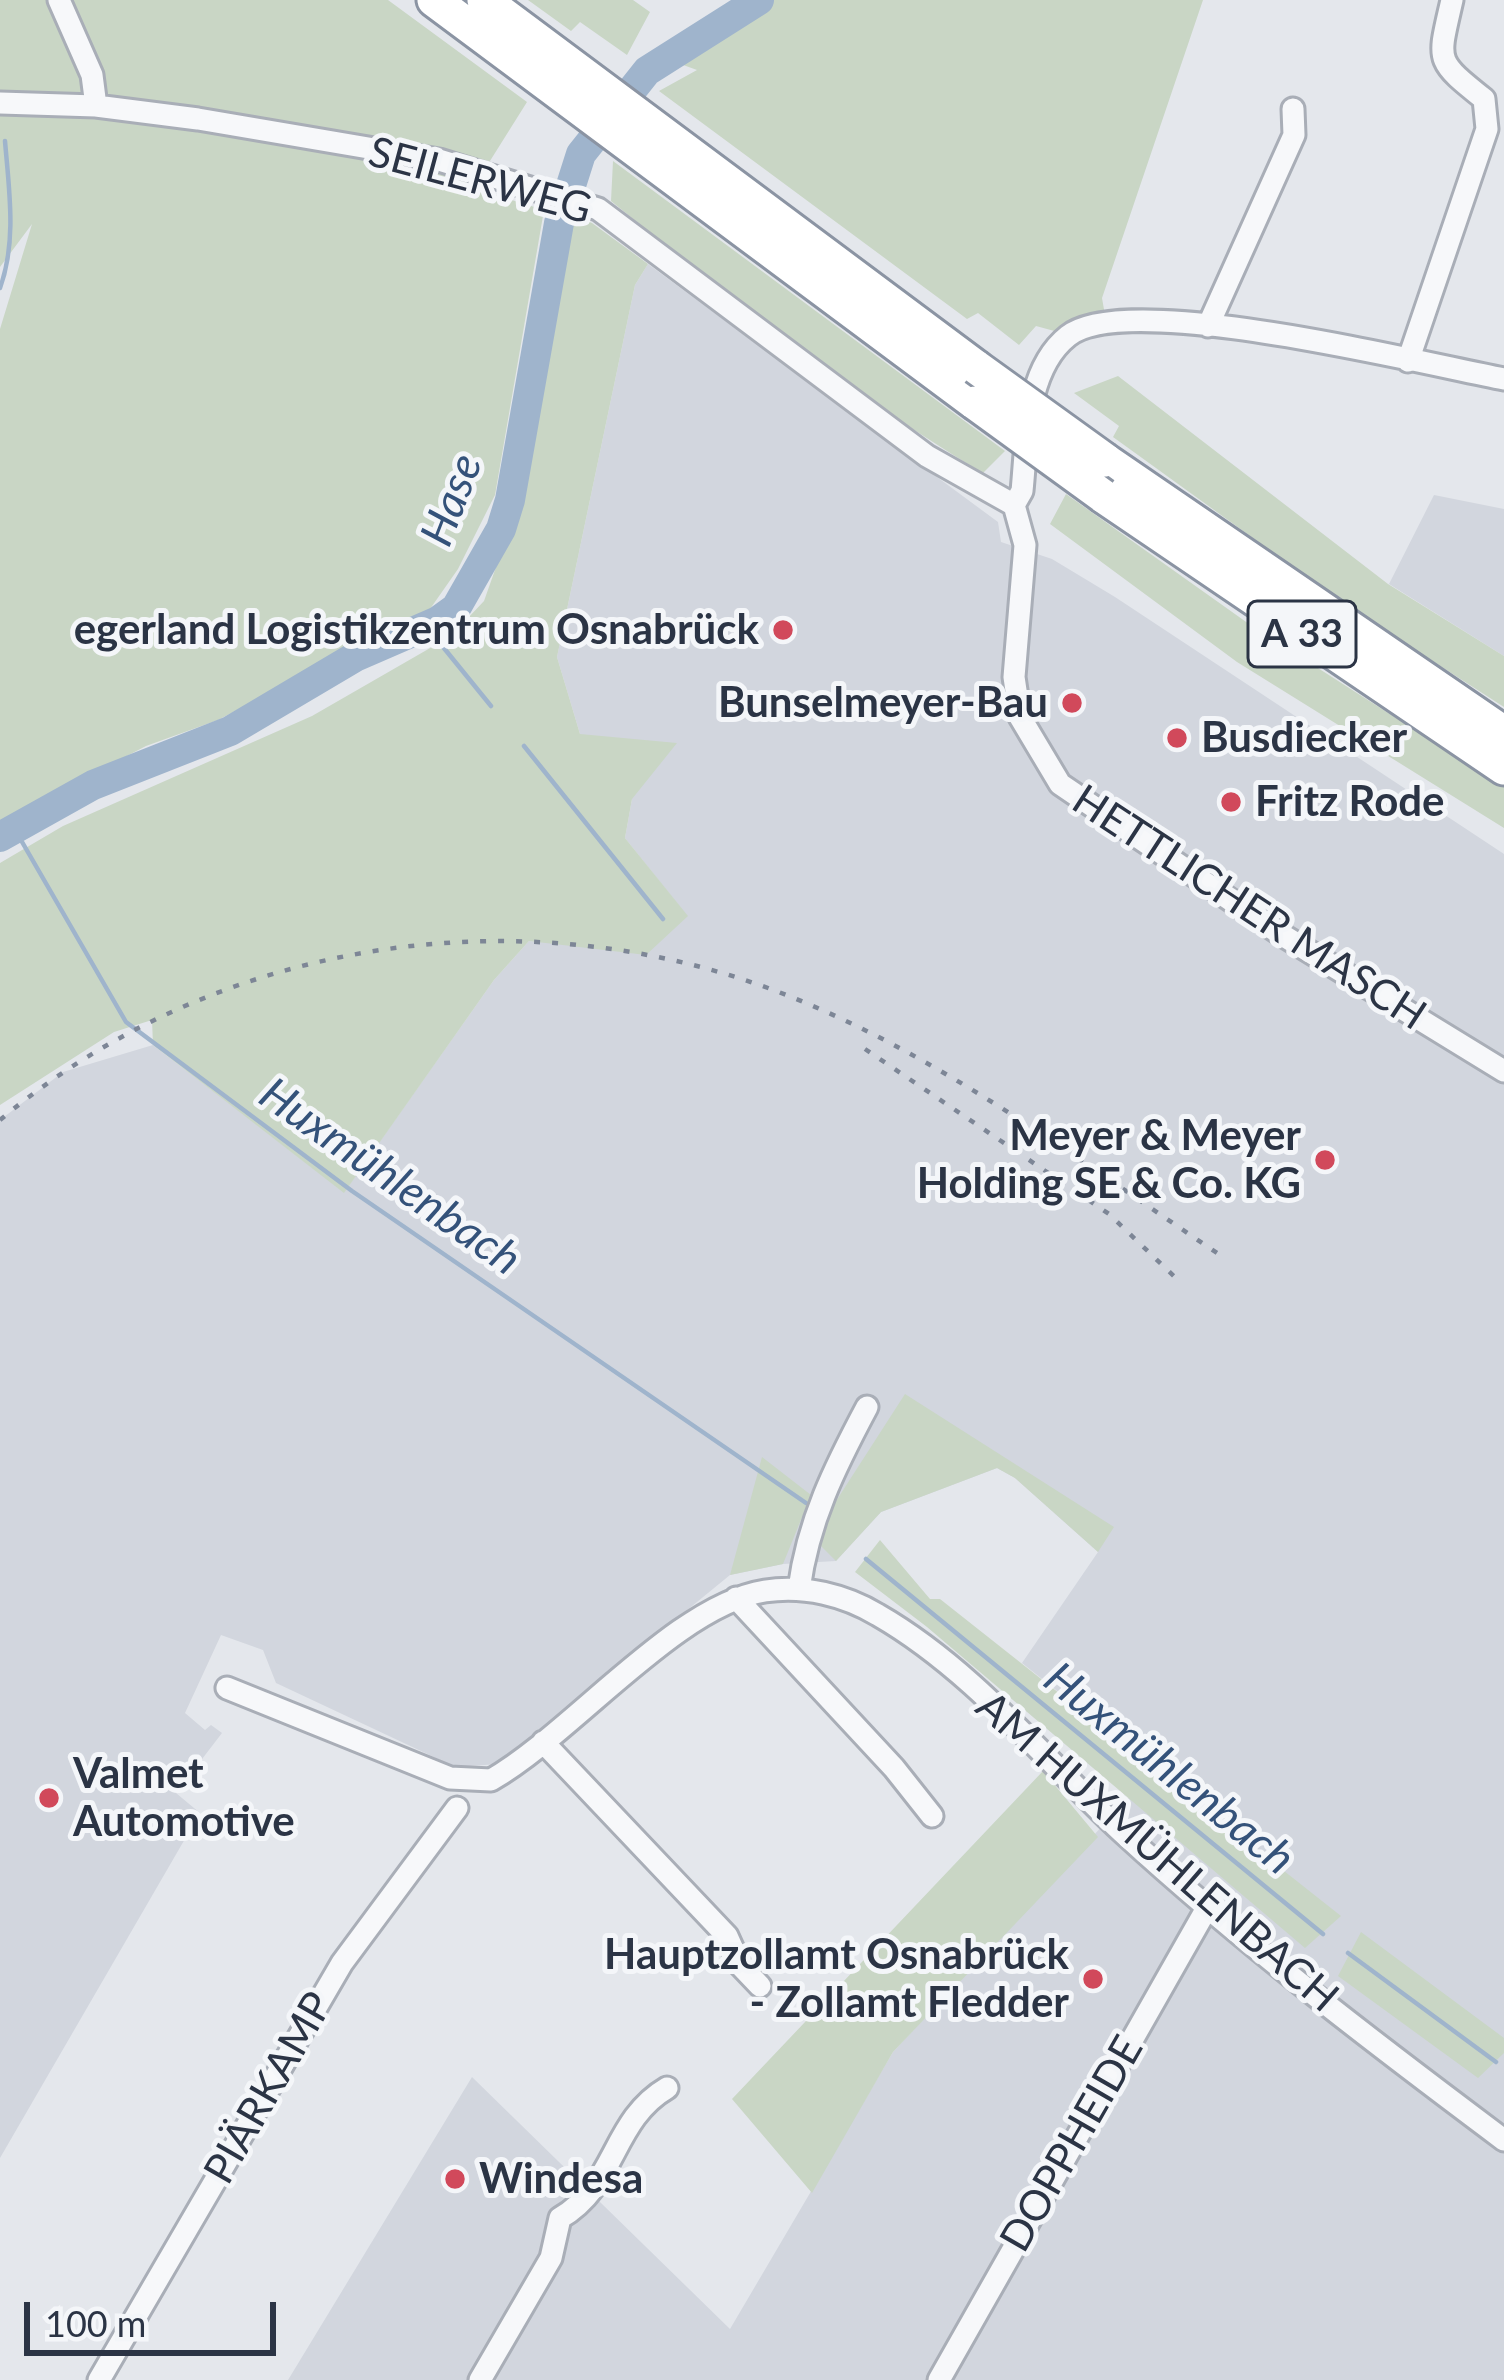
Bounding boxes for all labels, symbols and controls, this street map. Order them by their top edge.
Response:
street label: SEILERWEG [363,127,597,235]
water label: Hase [410,447,494,553]
road number: A 33 [1248,601,1356,667]
place label: egerland Logistikzentrum Osnabrück [74,605,759,655]
marker: egerland Logistikzentrum Osnabrück [770,617,796,643]
place label: Bunselmeyer-Bau [718,678,1048,728]
marker: Bunselmeyer-Bau [1059,690,1085,716]
place label: Busdiecker [1201,713,1407,763]
marker: Busdiecker [1164,725,1190,751]
street label: HETTLICHER MASCH [1063,775,1435,1041]
place label: Fritz Rode [1255,777,1445,827]
marker: Fritz Rode [1218,789,1244,815]
water label: Huxmühlenbach [249,1067,531,1287]
place label: Meyer & Meyer Holding SE & Co. KG [917,1111,1301,1210]
marker: Meyer & Meyer Holding SE & Co. KG [1312,1147,1338,1173]
water label: Huxmühlenbach [1033,1652,1305,1886]
street label: AM HUXMÜHLENBACH [966,1681,1348,2023]
place label: Valmet Automotive [73,1749,295,1848]
marker: Valmet Automotive [36,1785,62,1811]
place label: Hauptzollamt Osnabrück - Zollamt Fledder [604,1930,1069,2028]
marker: Hauptzollamt Osnabrück - Zollamt Fledder [1080,1966,1106,1992]
street label: PIÄRKAMP [194,1984,344,2192]
street label: DOPPHEIDE [990,2027,1154,2261]
place label: Windesa [479,2154,643,2204]
marker: Windesa [442,2166,468,2192]
scale bar [30,2278,282,2352]
text: 100 m [45,2301,146,2345]

